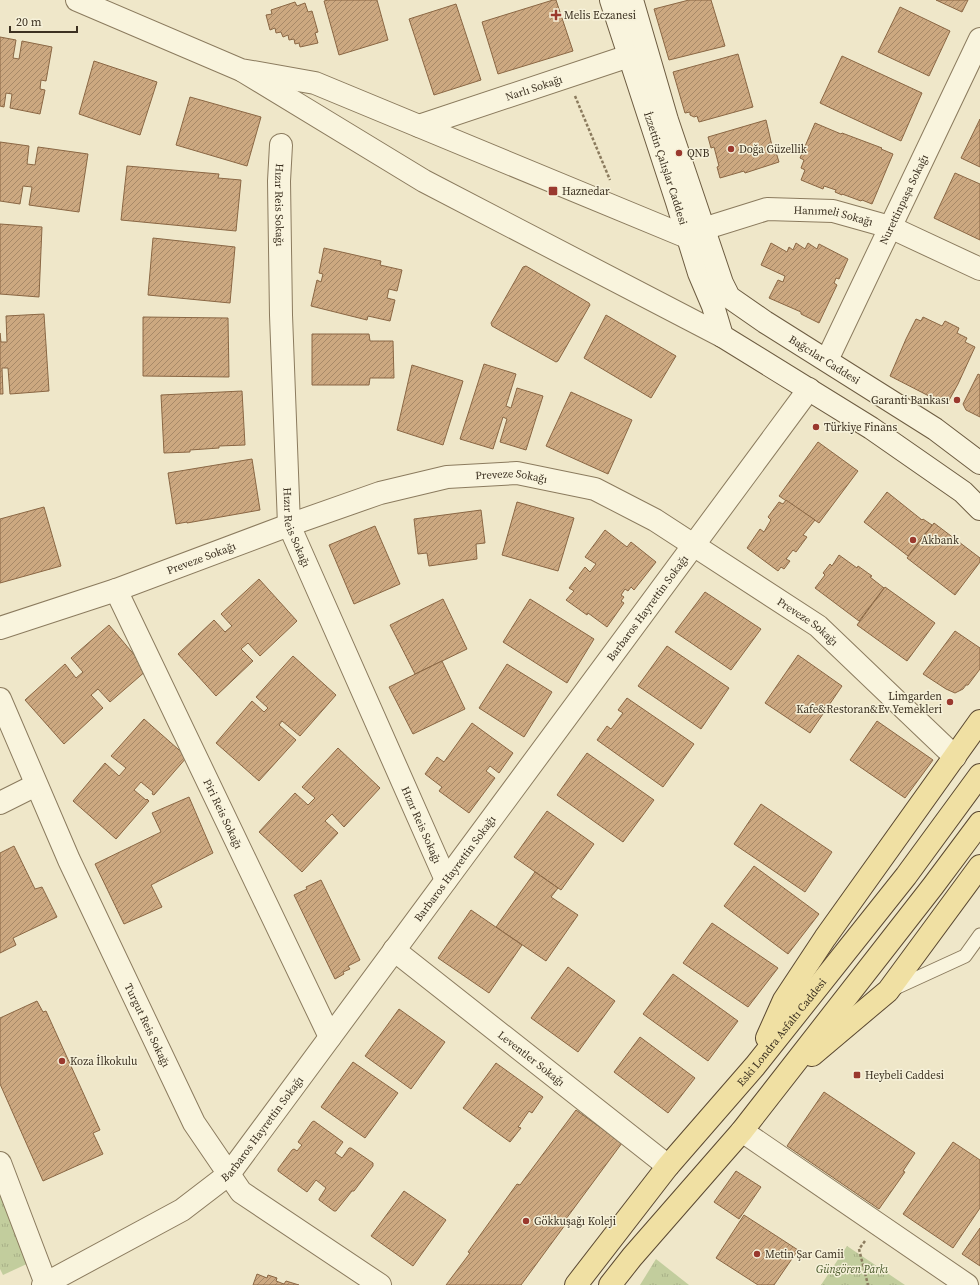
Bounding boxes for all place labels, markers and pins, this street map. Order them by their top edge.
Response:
place label: Melis Eczanesi [564,8,636,23]
marker: Melis Eczanesi [551,10,561,20]
place label: Doğa Güzellik [739,142,808,157]
marker: Doğa Güzellik [726,144,736,154]
place label: QNB [687,146,710,161]
marker: QNB [674,148,684,158]
place label: Haznedar [562,184,610,199]
marker: Haznedar [547,185,559,197]
place label: Garanti Bankası [871,393,949,408]
marker: Garanti Bankası [952,395,962,405]
place label: Türkiye Finans [824,420,897,435]
marker: Türkiye Finans [811,422,821,432]
place label: Akbank [921,533,960,548]
marker: Akbank [908,535,918,545]
place label: Limgarden Kafe&Restoran&Ev Yemekleri [796,689,942,717]
marker: Limgarden Kafe&Restoran&Ev Yemekleri [945,697,955,707]
place label: Koza İlkokulu [70,1054,138,1069]
marker: Koza İlkokulu [57,1056,67,1066]
place label: Heybeli Caddesi [865,1068,944,1083]
marker: Heybeli Caddesi [852,1070,862,1080]
place label: Gökkuşağı Koleji [534,1214,616,1229]
marker: Gökkuşağı Koleji [521,1216,531,1226]
place label: Metin Şar Camii [765,1247,844,1262]
marker: Metin Şar Camii [752,1249,762,1259]

